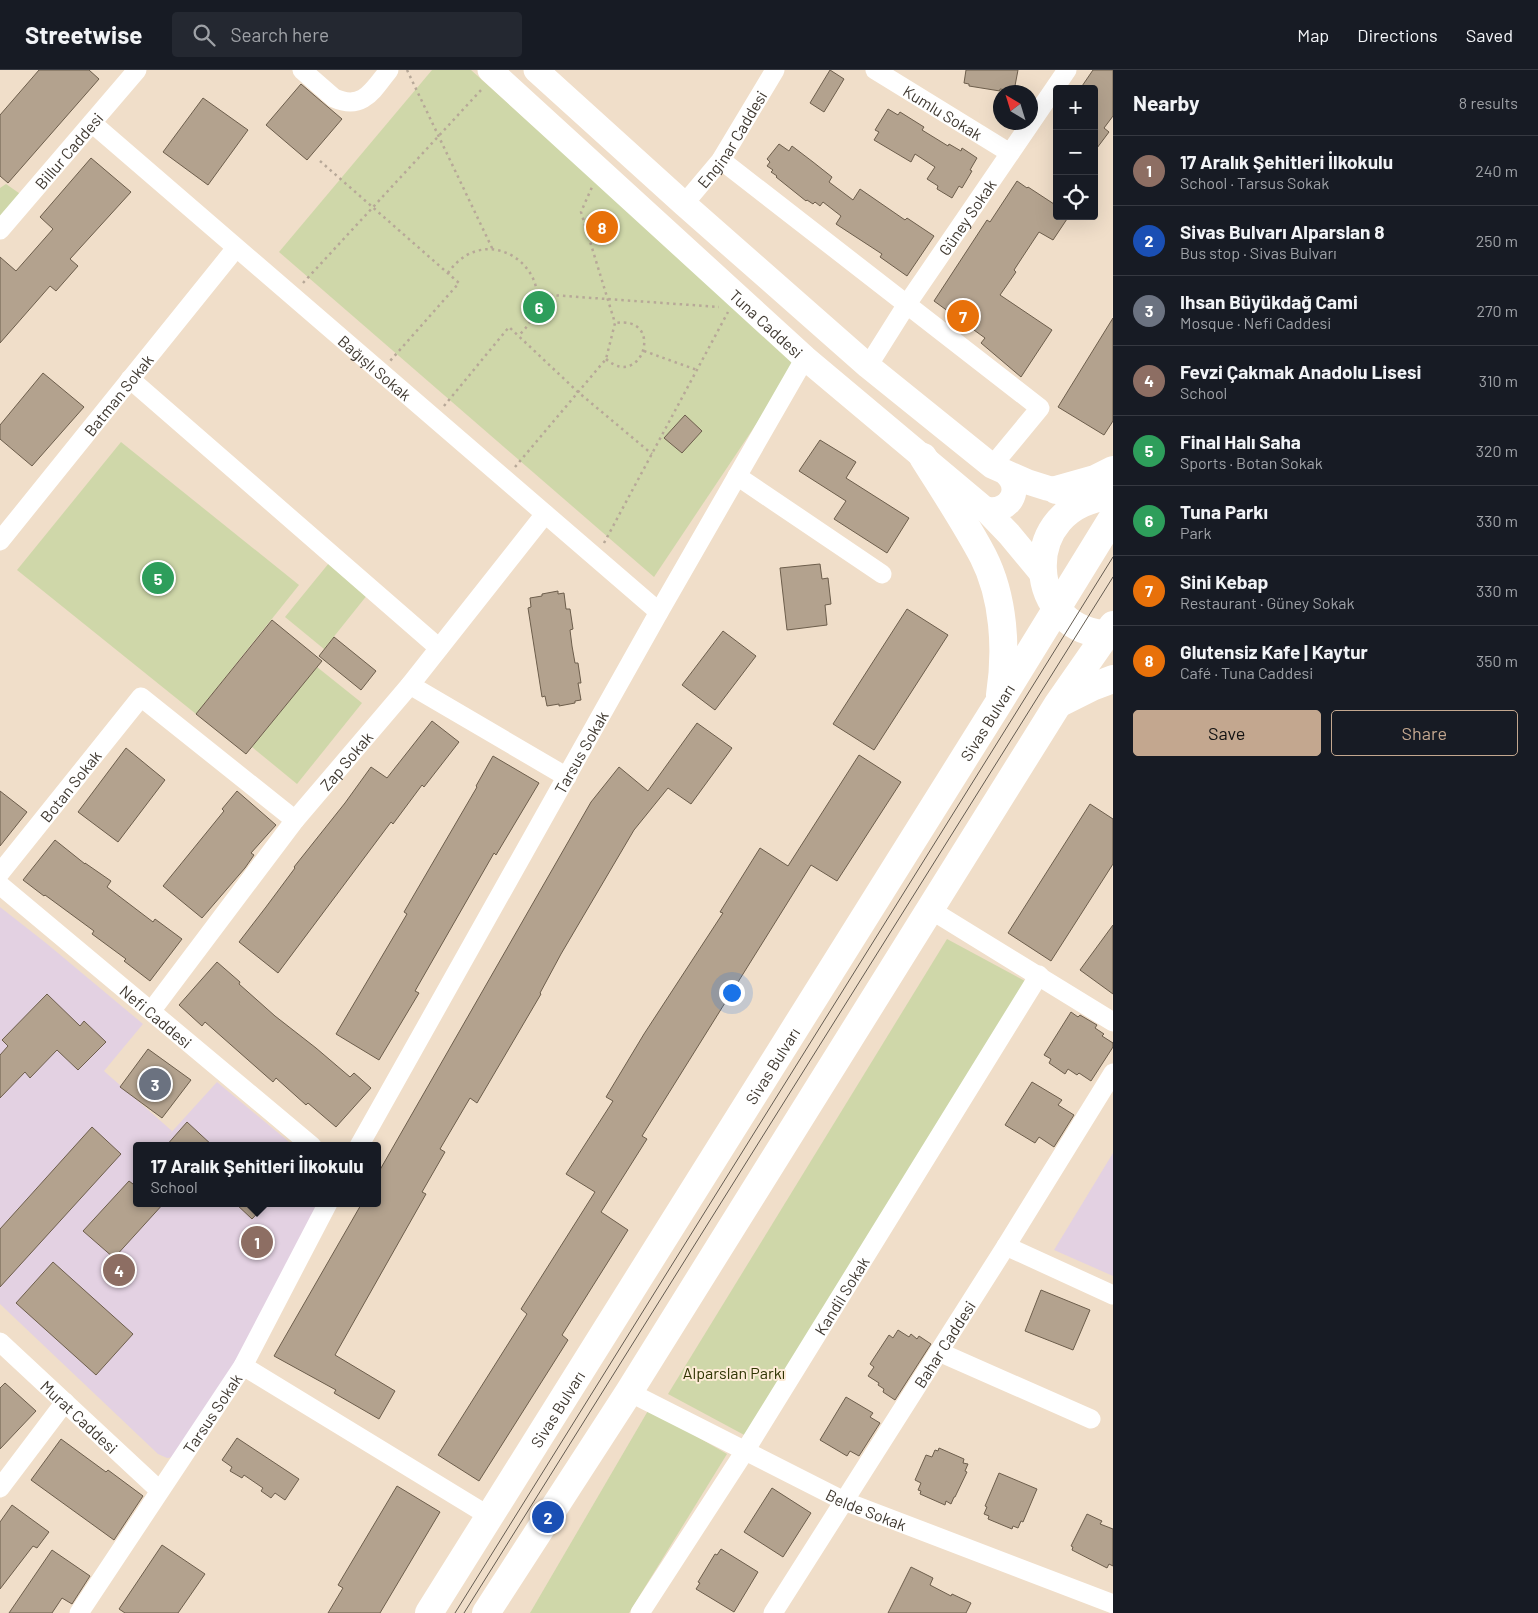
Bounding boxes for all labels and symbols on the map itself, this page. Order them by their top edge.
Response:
street label: Kumlu Sokak [900,80,986,143]
north arrow [993,85,1038,130]
street label: Enginar Caddesi [693,87,770,191]
street label: Billur Caddesi [30,108,106,192]
street label: Güney Sokak [934,175,999,258]
pin: 8 [586,208,618,246]
street label: Tuna Caddesi [726,285,807,361]
pin: 6 [523,288,555,326]
pin: 7 [947,297,979,335]
street label: Bağışlı Sokak [335,331,416,404]
street label: Batman Sokak [79,350,156,439]
pin: 5 [142,559,174,597]
street label: Sivas Bulvarı [956,680,1018,764]
street label: Tarsus Sokak [550,707,611,797]
street label: Zap Sokak [315,727,376,794]
street label: Botan Sokak [36,746,105,825]
street label: Nefi Caddesi [117,980,196,1051]
your location [719,980,745,1006]
street label: Sivas Bulvarı [741,1024,803,1107]
pin: 3 [139,1065,171,1103]
pin: 1 [241,1223,273,1261]
pin: 4 [103,1251,135,1289]
street label: Kandil Sokak [810,1253,872,1338]
street label: Bahar Caddesi [909,1297,979,1391]
park label: Alparslan Parkı [683,1363,785,1382]
street label: Sivas Bulvarı [526,1367,588,1451]
street label: Tarsus Sokak [178,1369,245,1457]
street label: Murat Caddesi [37,1376,122,1457]
street label: Belde Sokak [823,1484,909,1534]
pin: 2 [532,1498,564,1536]

